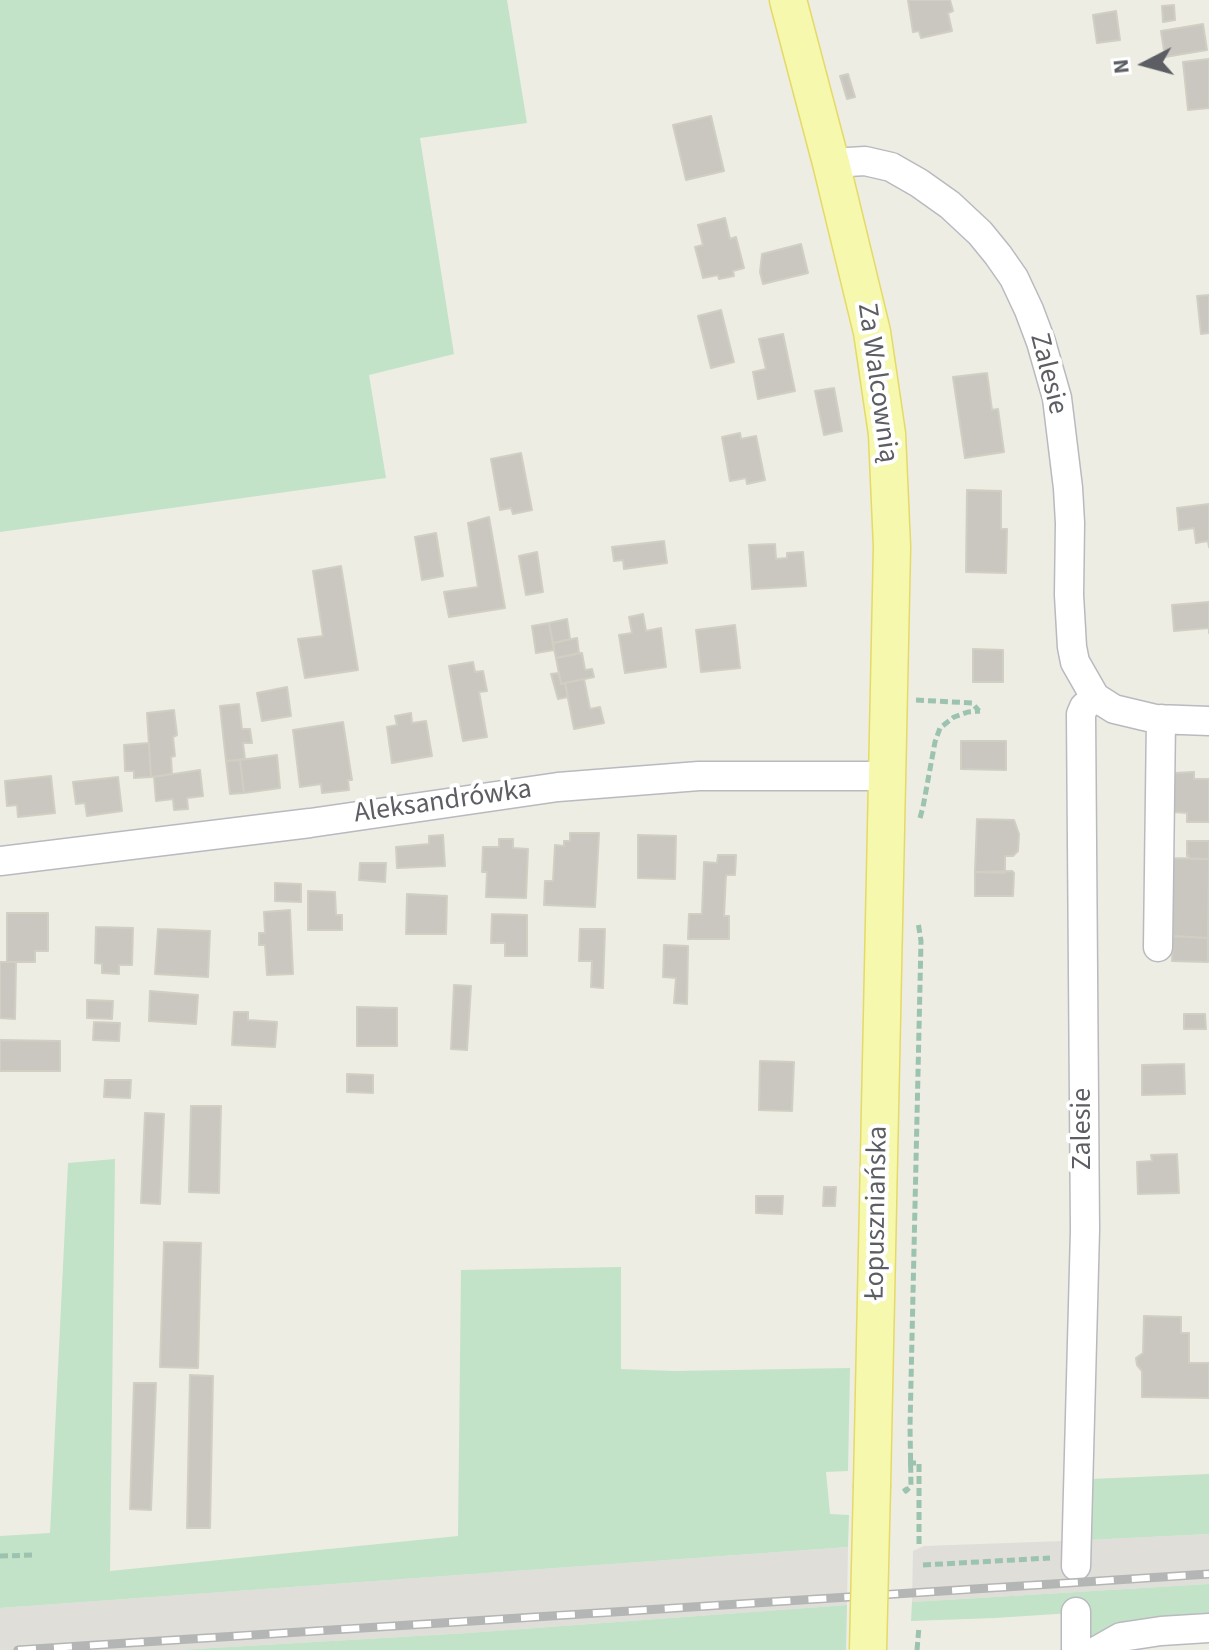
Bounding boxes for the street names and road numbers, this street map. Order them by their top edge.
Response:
street label: Za Walcownią [848,301,904,465]
street label: Zalesie [1021,330,1073,418]
street label: Aleksandrówka [352,774,534,832]
street label: Zalesie [1067,1088,1101,1170]
street label: Łopuszniańska [860,1126,896,1300]

